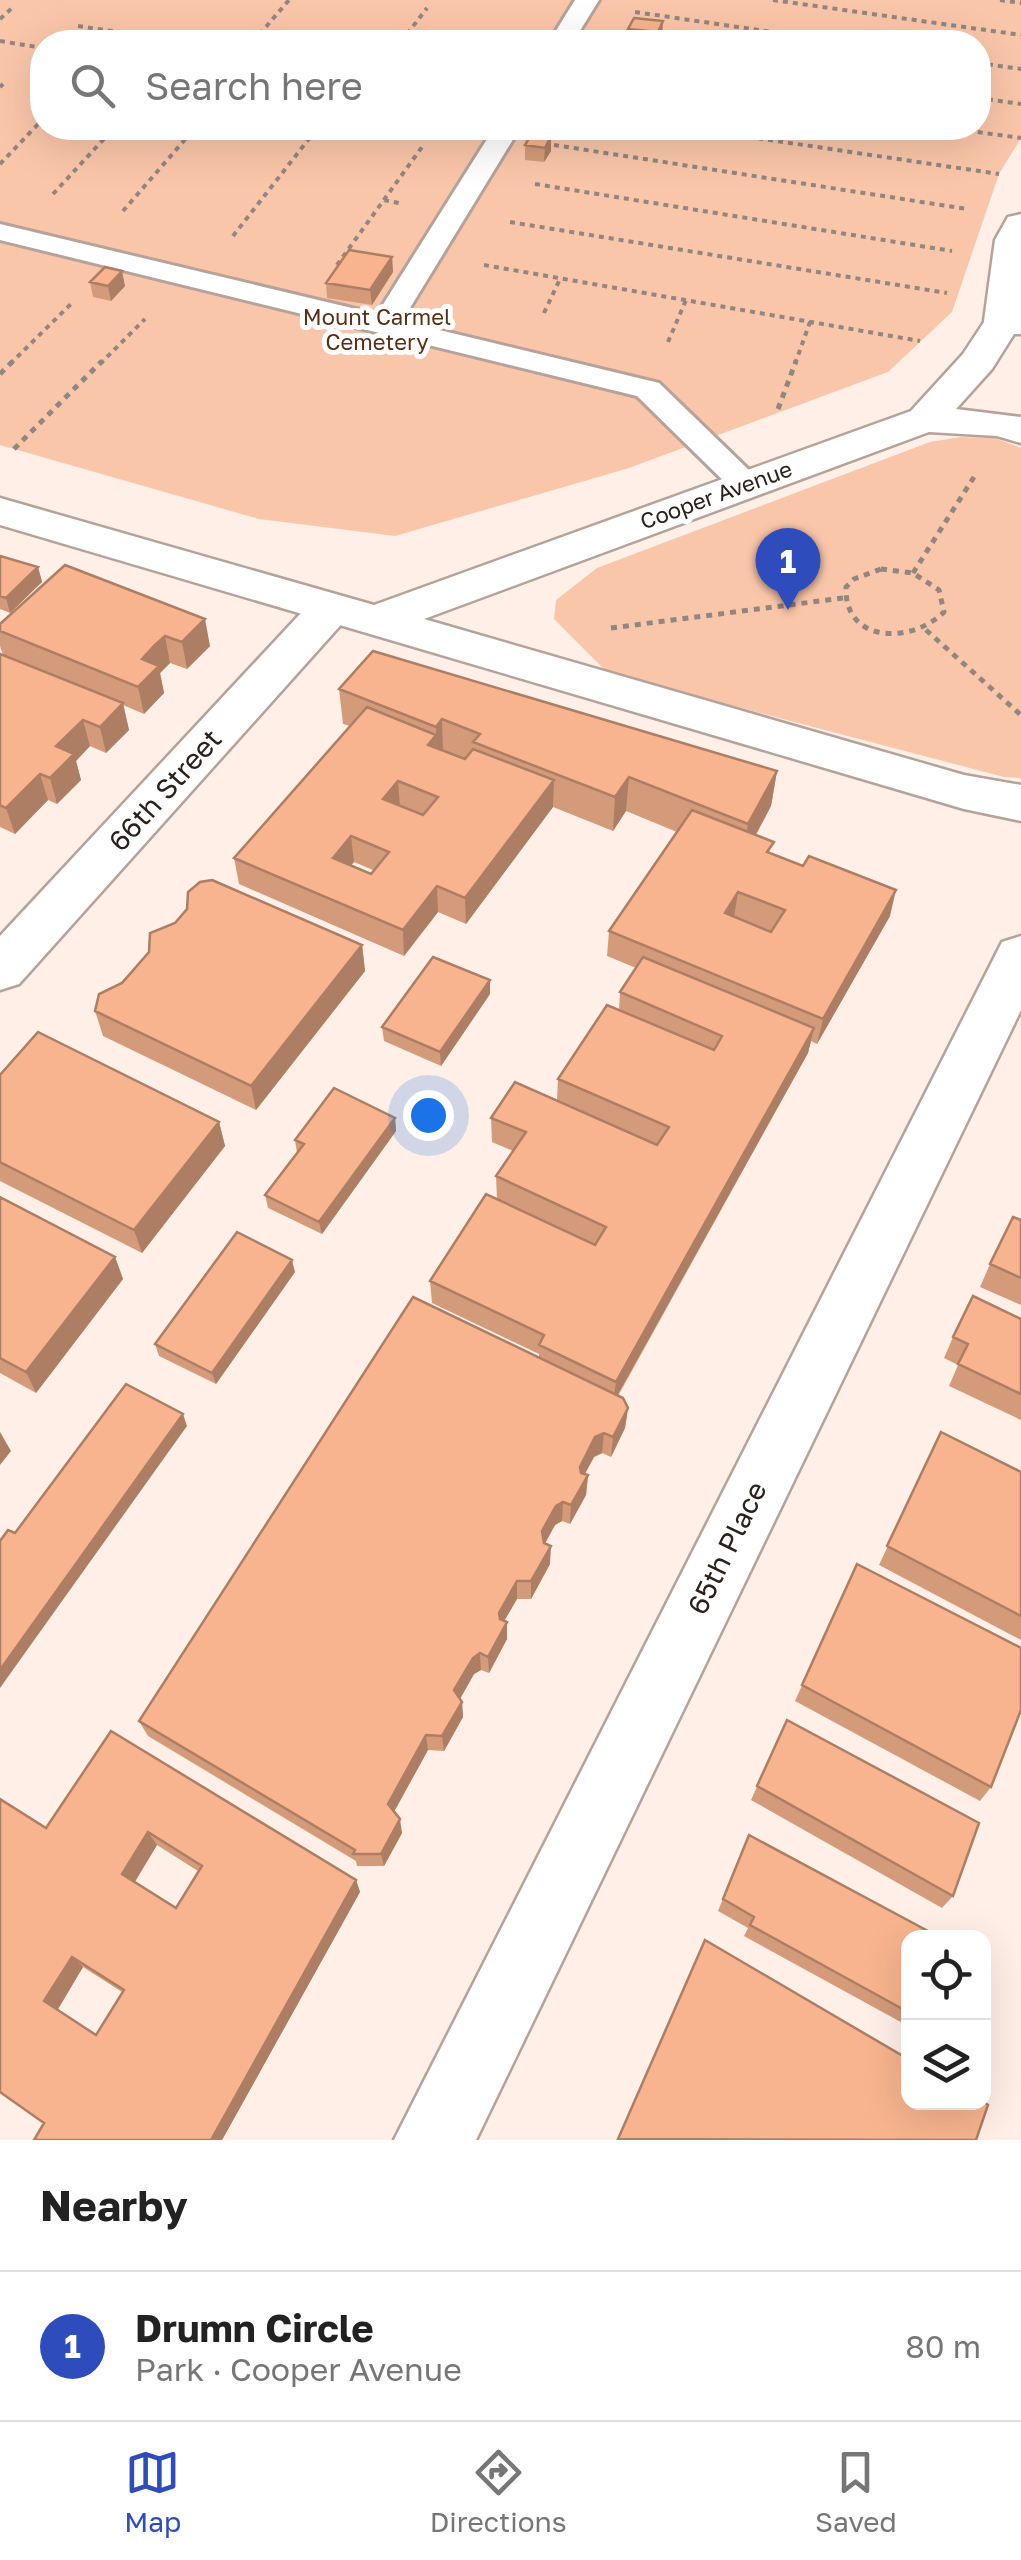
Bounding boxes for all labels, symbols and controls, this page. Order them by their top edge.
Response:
search box [30,30,991,140]
icon: search [65,58,120,113]
text: Search here [145,63,363,108]
park label: Mount Carmel Cemetery [303,303,451,355]
street label: Cooper Avenue [636,455,795,534]
pin: 1 [756,528,820,610]
street label: 66th Street [101,722,228,857]
your location [403,1090,454,1141]
street label: 65th Place [680,1476,773,1619]
map controls [901,1930,991,2110]
button: locate [901,1930,991,2020]
button: layers [901,2020,991,2110]
text: Nearby [40,2180,188,2230]
text: Drumn Circle [135,2305,374,2350]
text: 1 [64,2327,81,2365]
text: 80 m [905,2327,981,2365]
text: Park · Cooper Avenue [135,2350,462,2388]
tab: Map [124,2445,181,2538]
tab: Directions [430,2445,567,2538]
tab: Saved [815,2445,897,2538]

